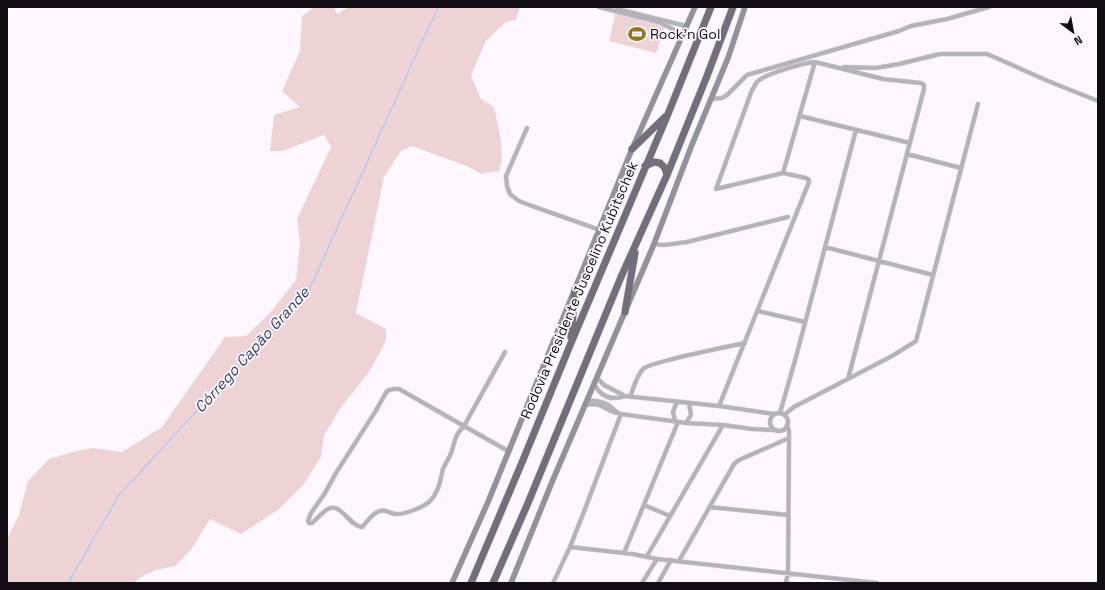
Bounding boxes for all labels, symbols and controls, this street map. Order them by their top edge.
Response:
north arrow [1053,12,1093,52]
sports icon: Rock'n Gol [627,24,647,44]
place label: Rock'n Gol [650,25,720,43]
text: N [1071,33,1085,48]
street label: Rodovia Presidente Juscelino Kubitschek [516,158,642,421]
water label: Córrego Capão Grande [190,282,314,416]

